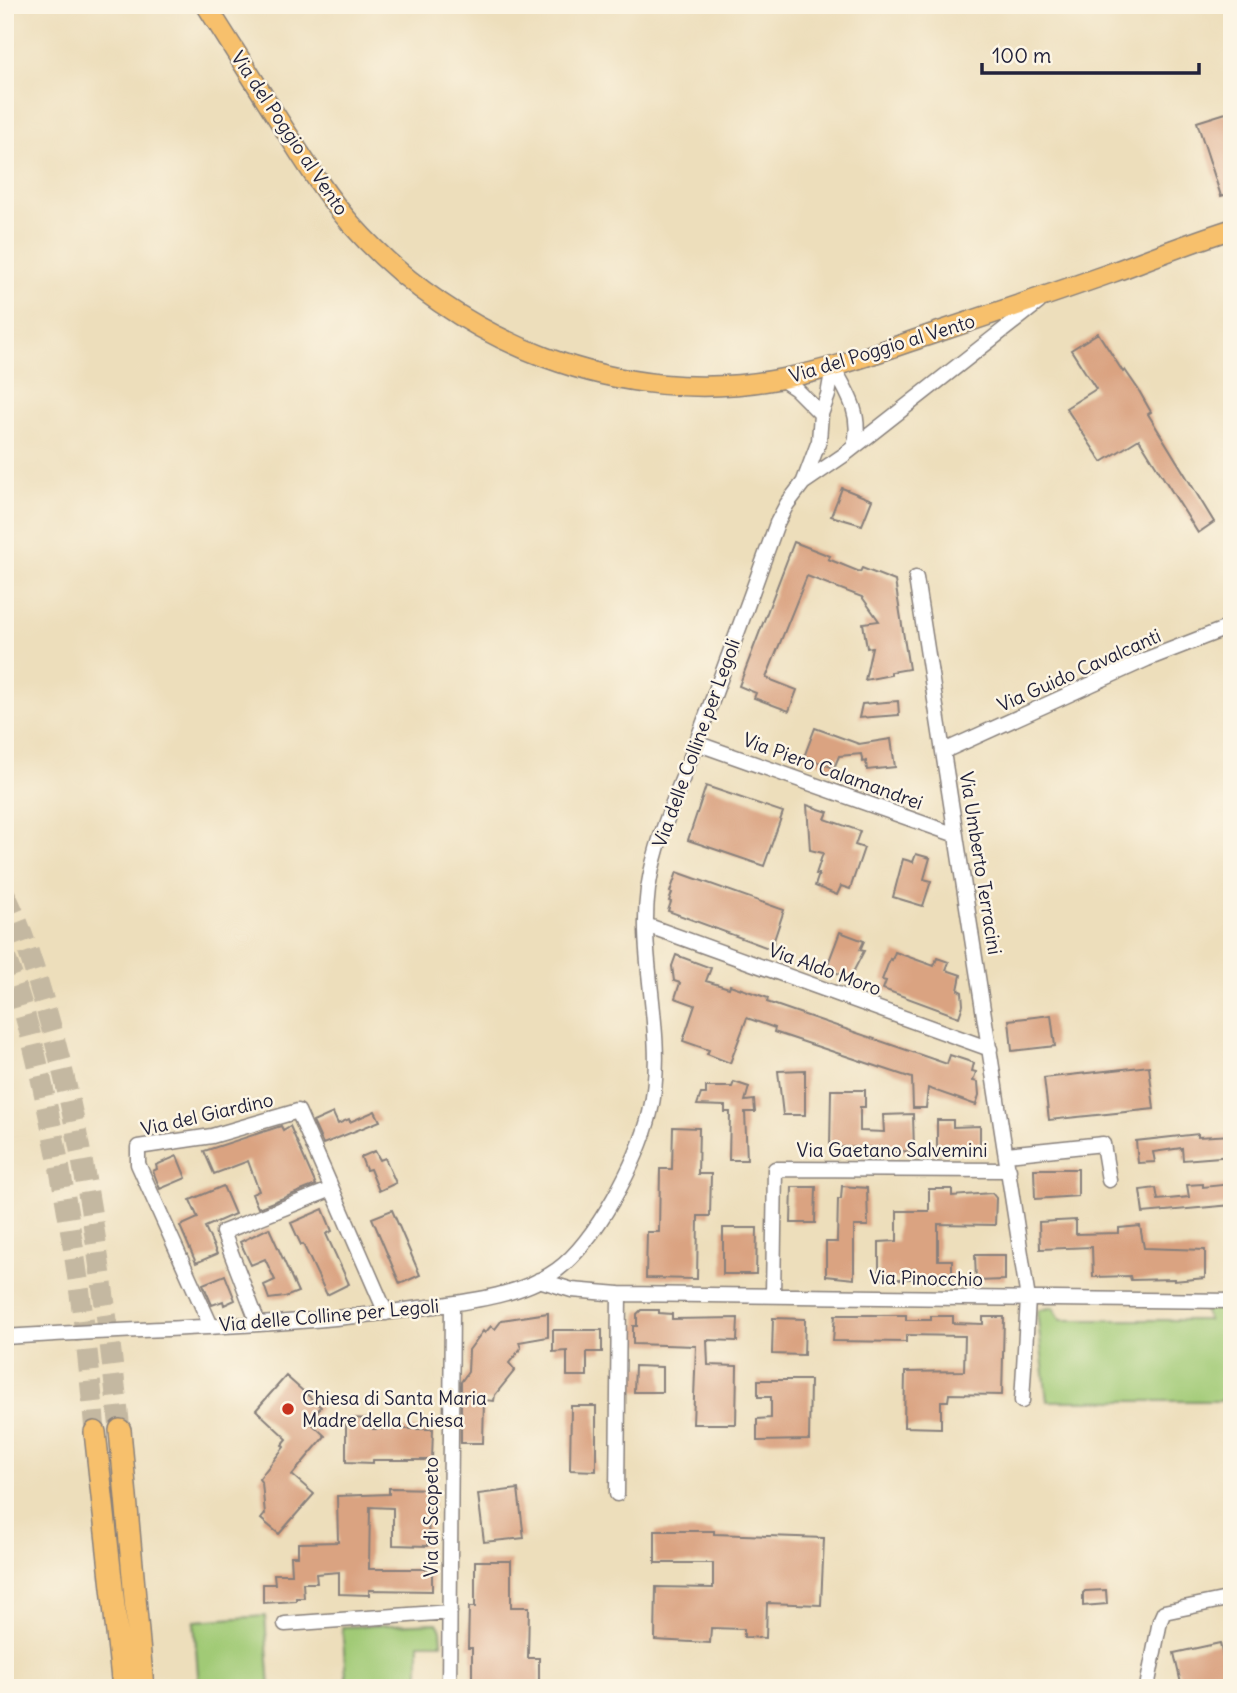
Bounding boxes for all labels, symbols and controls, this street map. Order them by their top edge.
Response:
scale bar [982,32,1198,76]
text: 100 m [992,42,1051,69]
street label: Via del Poggio al Vento [226,46,354,220]
street label: Via del Poggio al Vento [786,308,978,388]
street label: Via Guido Cavalcanti [994,623,1164,717]
street label: Via delle Colline per Legoli [647,635,745,851]
street label: Via Piero Calamandrei [740,727,926,815]
street label: Via Umberto Terracini [955,770,1007,956]
street label: Via Aldo Moro [765,937,885,1001]
street label: Via del Giardino [138,1087,276,1141]
street label: Via Gaetano Salvemini [797,1138,987,1162]
street label: Via Pinocchio [869,1265,983,1291]
street label: Via delle Colline per Legoli [218,1293,440,1337]
place label: Chiesa di Santa Maria Madre della Chiesa [302,1386,487,1432]
marker: Chiesa di Santa Maria Madre della Chiesa [280,1401,296,1417]
street label: Via di Scopeto [419,1457,443,1577]

